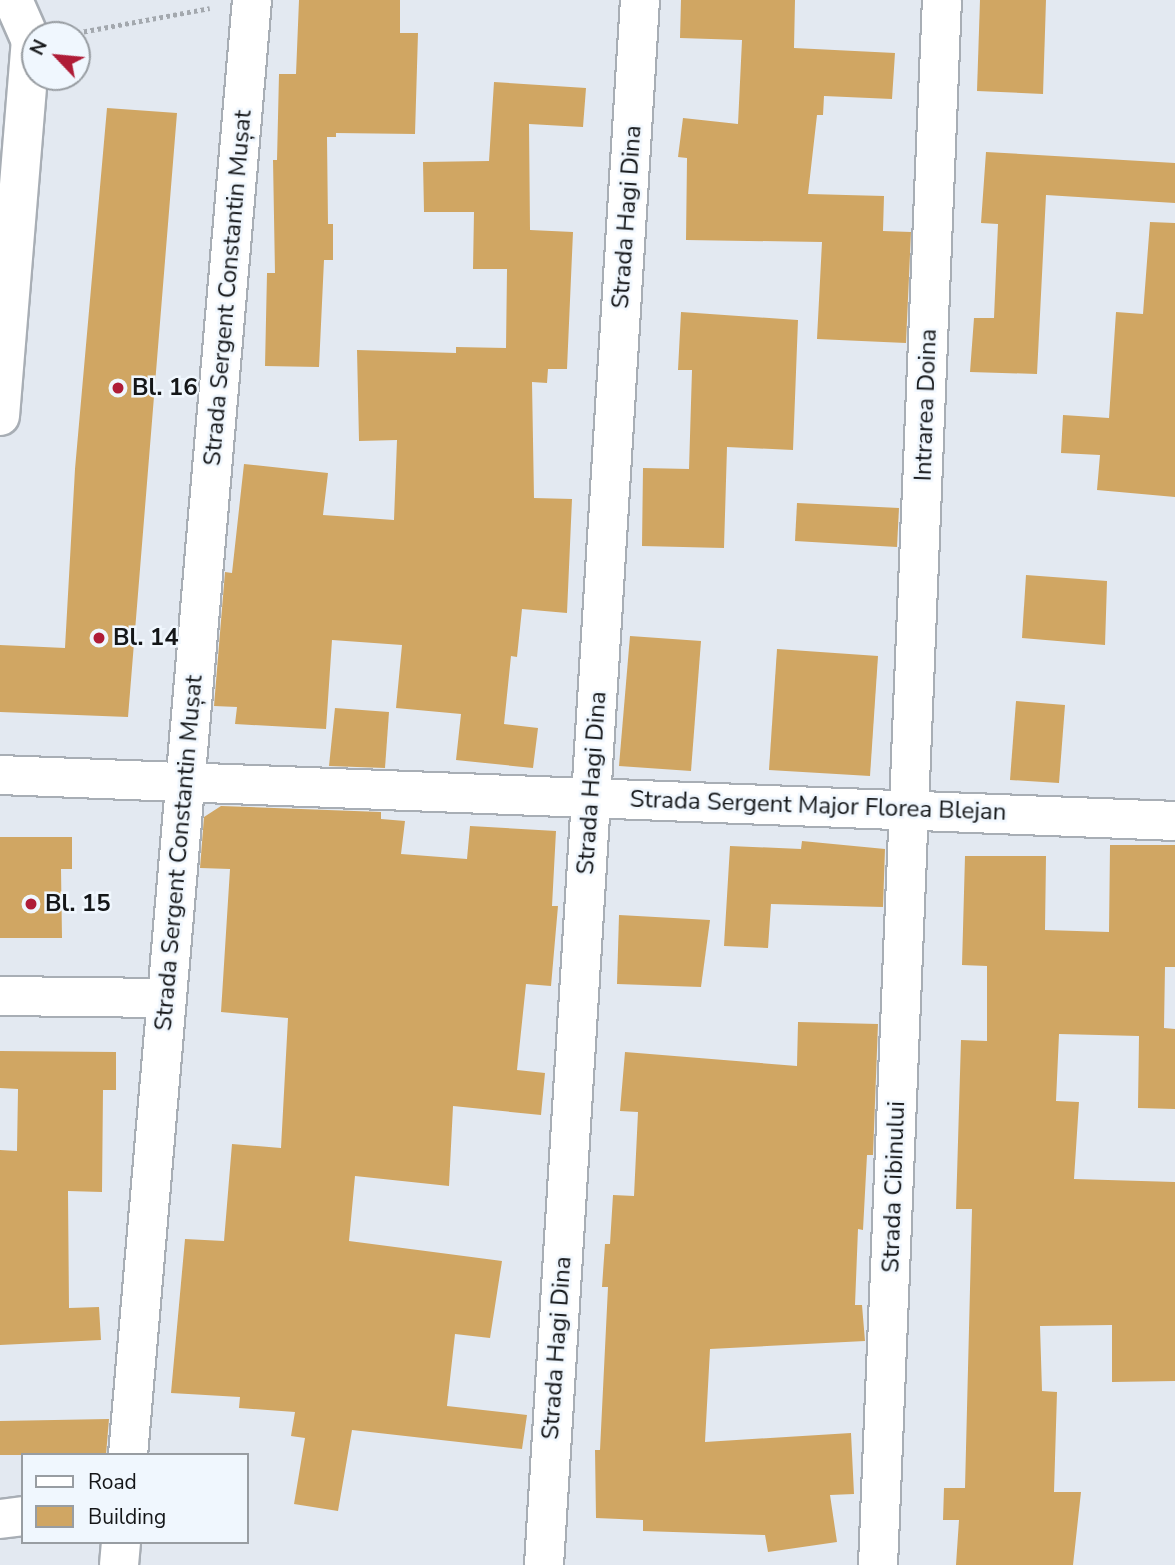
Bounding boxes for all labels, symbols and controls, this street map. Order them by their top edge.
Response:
north arrow [21,21,91,91]
text: N [24,36,54,60]
street label: Strada Sergent Constantin Mușat [198,109,258,467]
street label: Strada Hagi Dina [606,124,648,310]
street label: Intrarea Doina [909,328,943,482]
place label: Bl. 16 [132,374,198,402]
marker: Bl. 16 [110,380,126,396]
place label: Bl. 14 [113,624,179,652]
marker: Bl. 14 [91,630,107,646]
street label: Strada Sergent Constantin Mușat [149,674,209,1032]
street label: Strada Hagi Dina [571,690,613,876]
street label: Strada Sergent Major Florea Blejan [629,785,1007,827]
place label: Bl. 15 [45,890,111,918]
marker: Bl. 15 [23,896,39,912]
street label: Strada Cibinului [877,1101,911,1273]
street label: Strada Hagi Dina [536,1255,578,1441]
legend [21,1453,248,1544]
text: Road [88,1468,137,1496]
text: Building [88,1503,166,1531]

